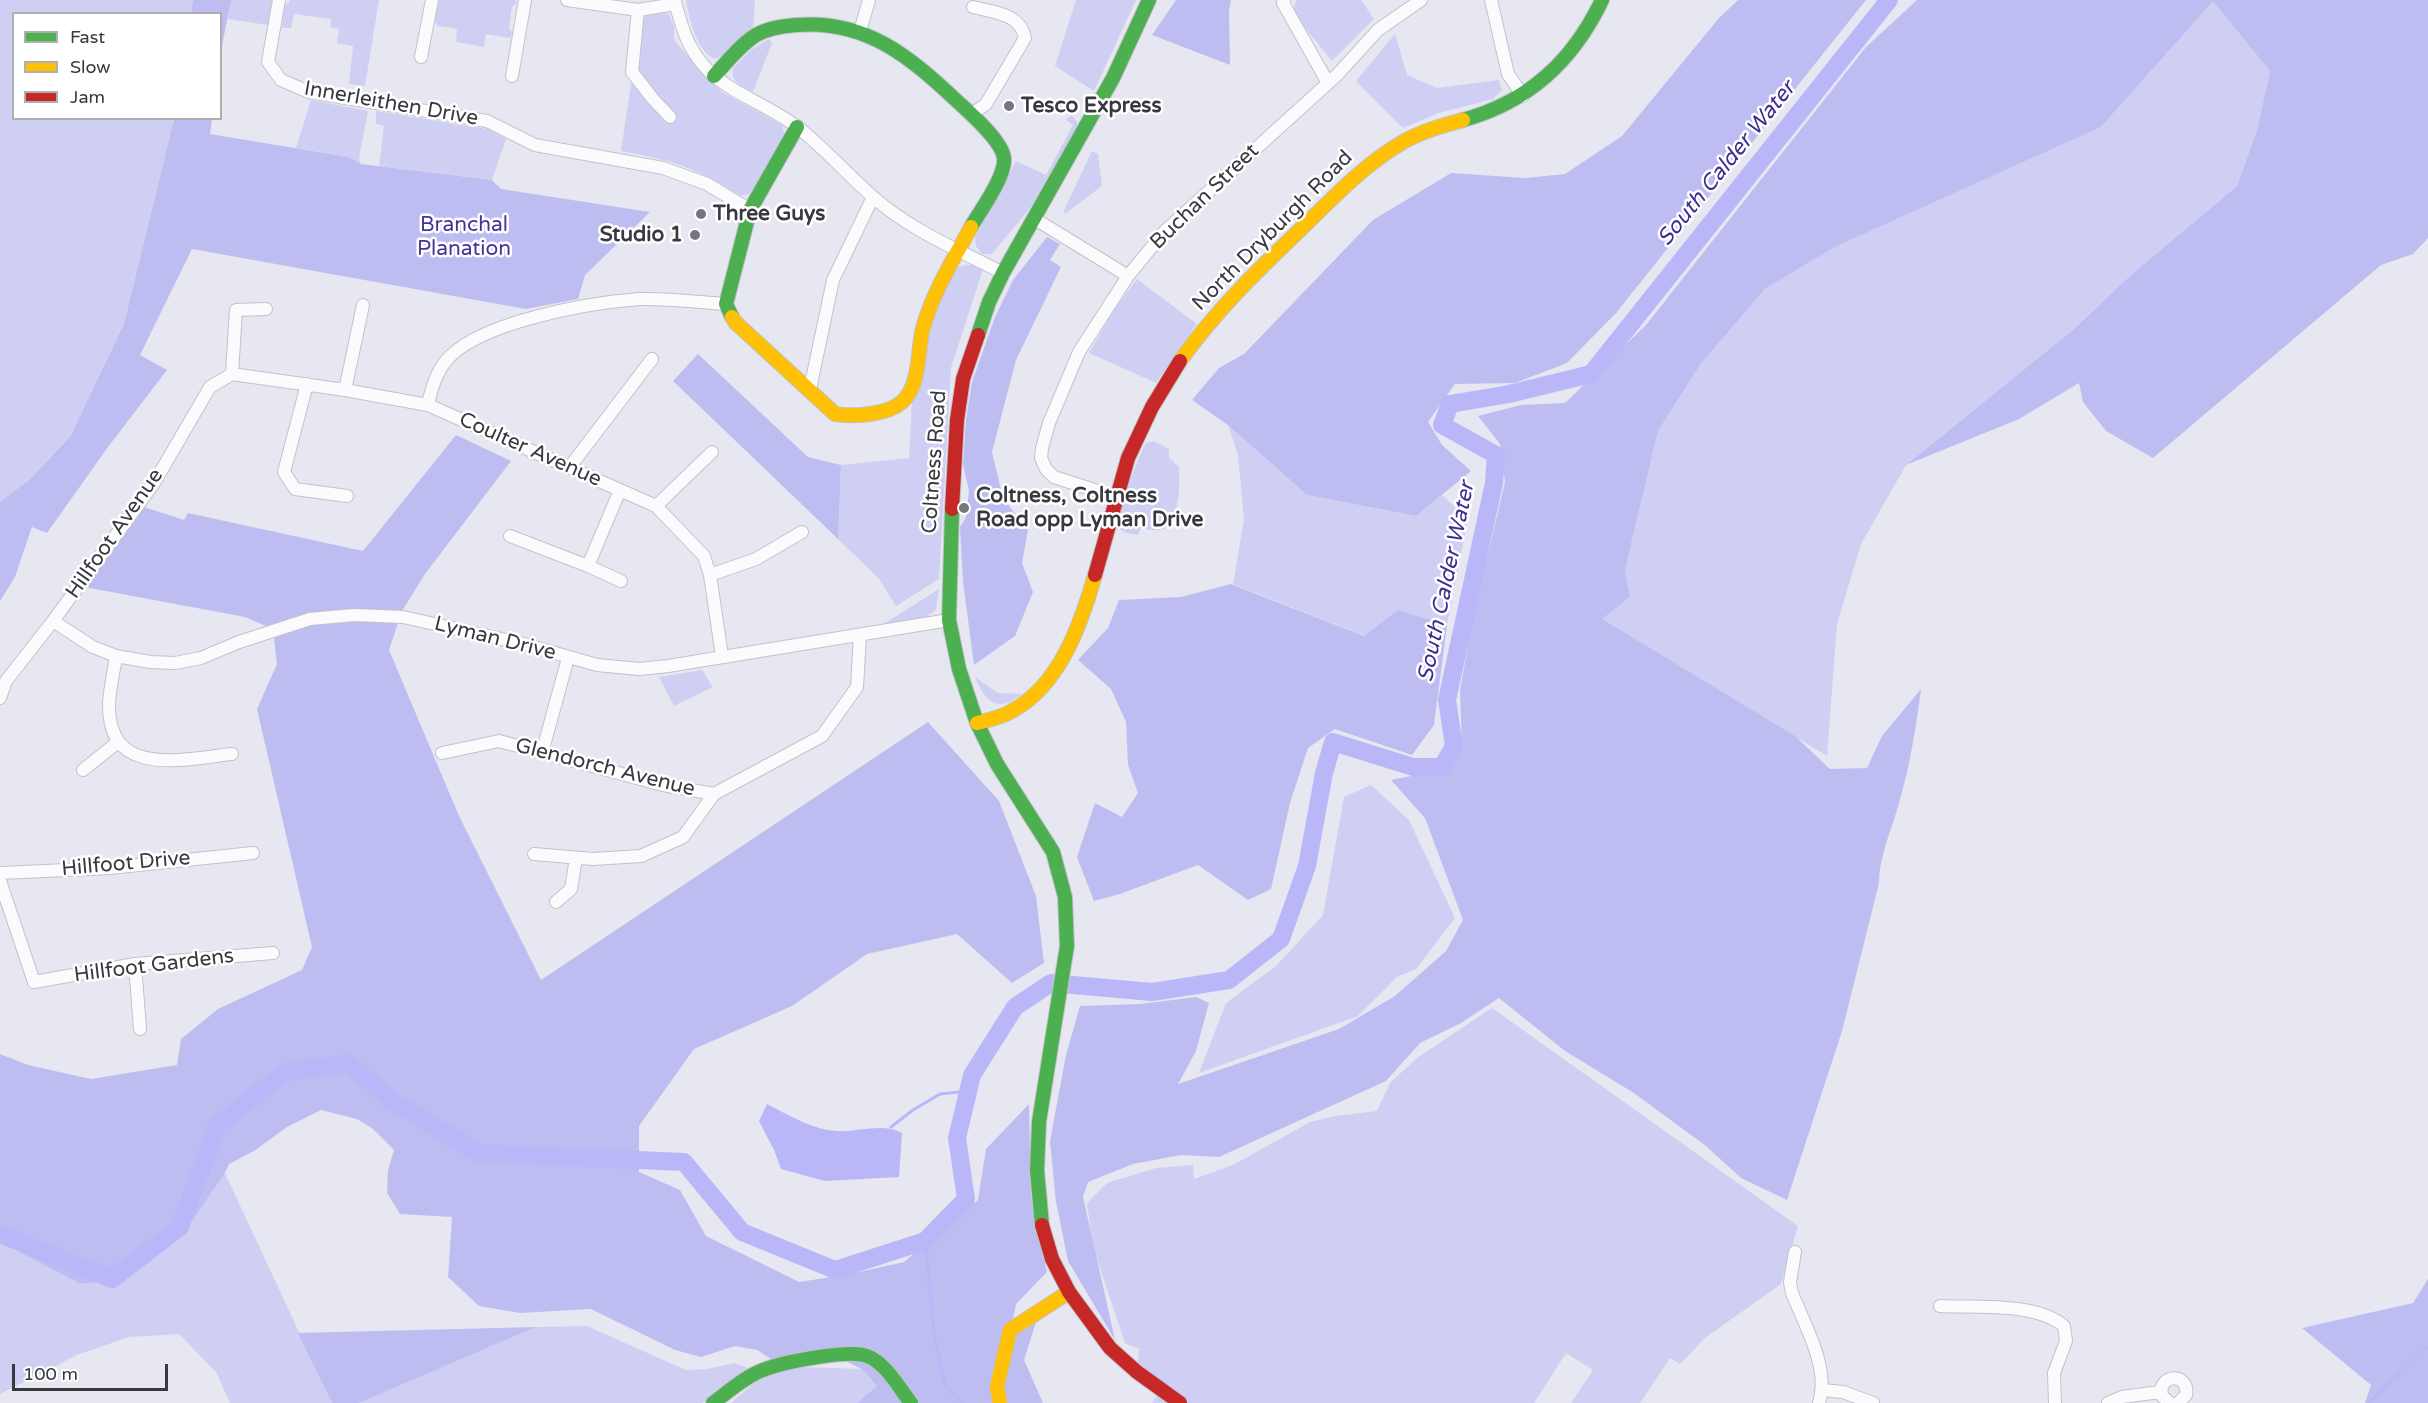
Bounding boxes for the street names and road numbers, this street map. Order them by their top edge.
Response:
street label: Innerleithen Drive [302,76,480,132]
street label: Buchan Street [1145,139,1265,255]
street label: North Dryburgh Road [1188,146,1358,316]
street label: Coltness Road [917,390,953,534]
street label: Coulter Avenue [455,407,605,493]
street label: Hillfoot Avenue [61,464,169,604]
street label: Lyman Drive [432,612,558,666]
street label: Glendorch Avenue [513,733,697,803]
street label: Hillfoot Drive [60,846,192,882]
street label: Hillfoot Gardens [73,944,235,988]

